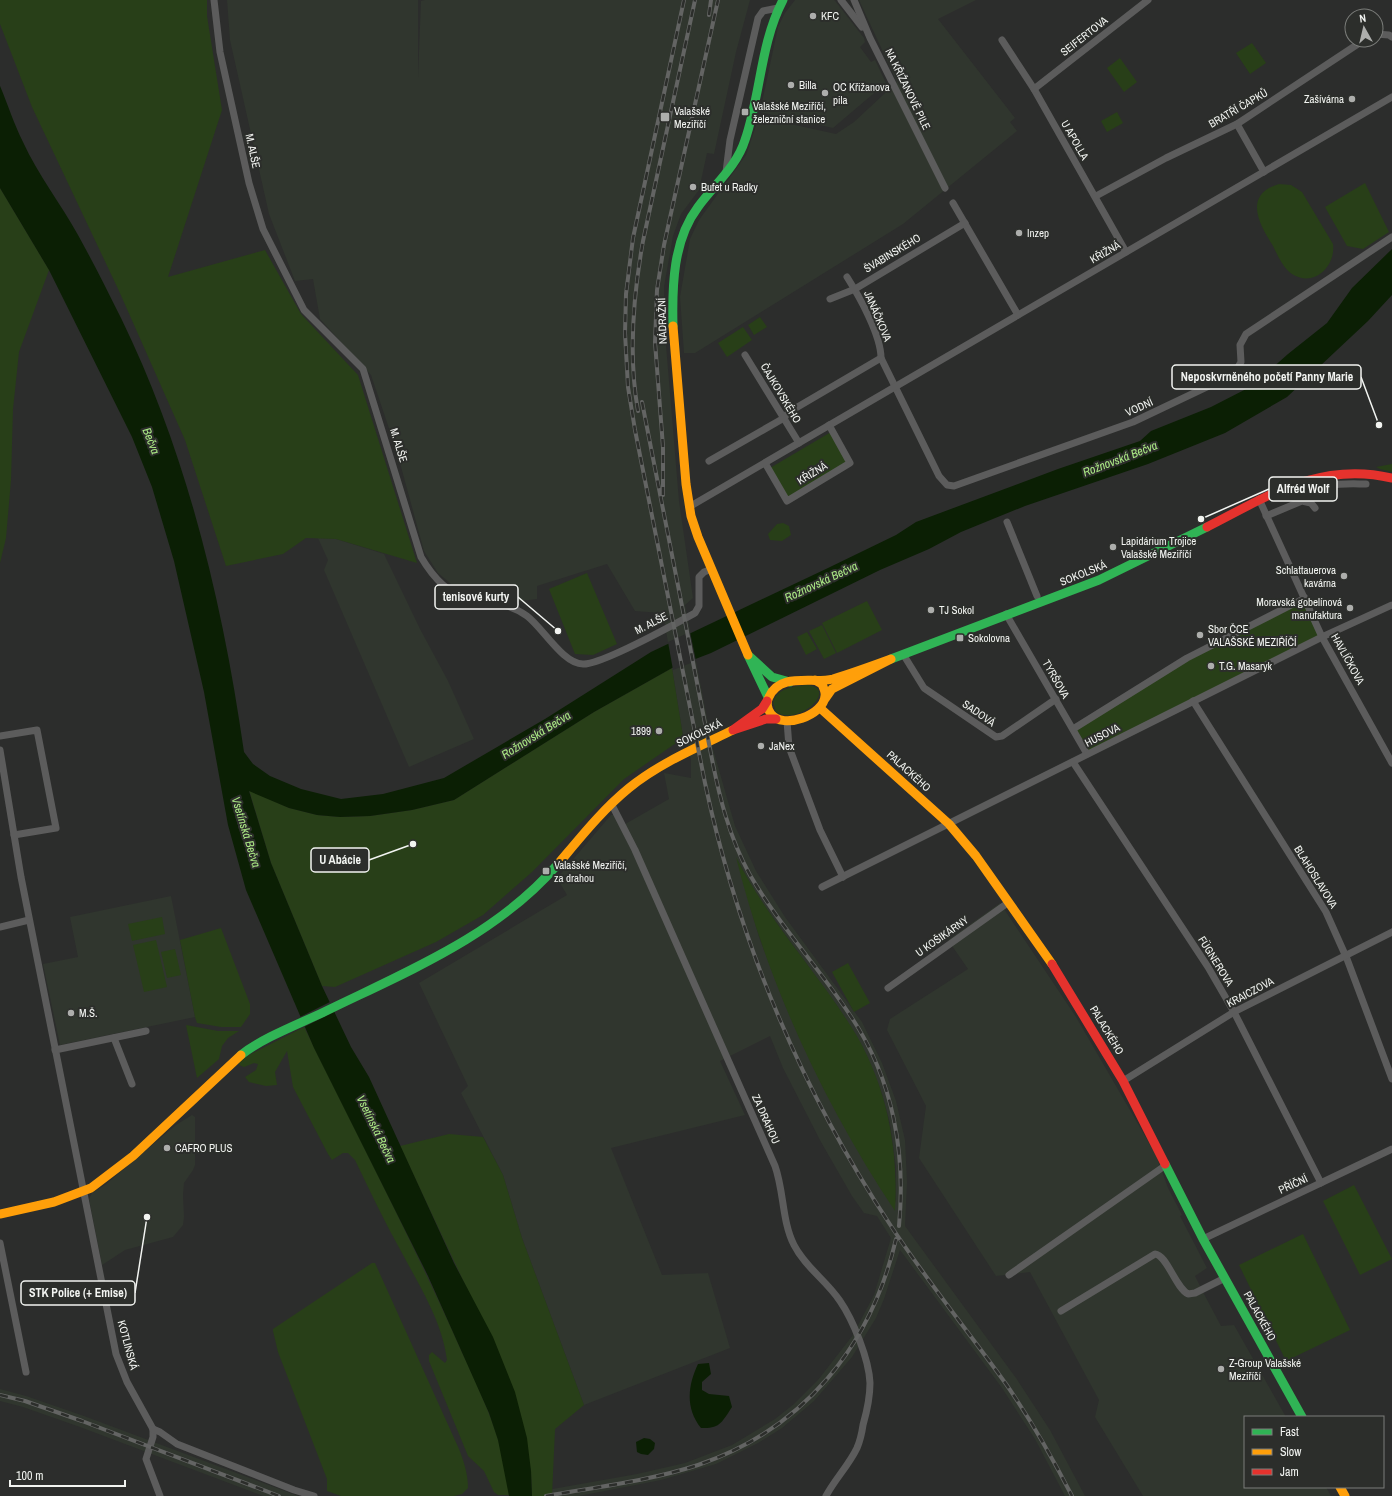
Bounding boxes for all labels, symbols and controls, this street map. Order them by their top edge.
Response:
north arrow [1344,8,1384,48]
place label: KFC [821,9,840,23]
marker: KFC [808,11,818,21]
text: N [1358,11,1367,25]
street label: SEIFERTOVA [1058,13,1111,59]
street label: NA KŘIŽANOVĚ PILE [882,46,934,132]
place label: Billa [799,78,817,92]
marker: Billa [786,80,796,90]
place label: OC Křižanova pila [833,80,890,107]
street label: BRATŘÍ ČAPKŮ [1206,85,1270,131]
marker: OC Křižanova pila [820,88,830,98]
place label: Zašívárna [1304,92,1344,106]
marker: Zašívárna [1347,94,1357,104]
place label: Valašské Meziříčí, železniční stanice [753,99,826,126]
place label: Valašské Meziříčí [674,104,710,131]
marker: Valašské Meziříčí, železniční stanice [740,107,750,117]
marker: Valašské Meziříčí [659,111,671,123]
street label: U APOLLA [1058,118,1092,163]
street label: M. ALŠE [243,132,263,170]
place label: Bufet u Radky [701,180,758,194]
marker: Bufet u Radky [688,182,698,192]
place label: Inzep [1027,226,1049,240]
marker: Inzep [1014,228,1024,238]
street label: ŠVABINSKÉHO [861,231,923,275]
street label: KŘIŽNÁ [1087,237,1124,266]
street label: JANÁČKOVA [861,288,895,344]
street label: NÁDRAŽNÍ [654,297,670,344]
street label: ČAJKOVSKÉHO [758,360,804,426]
callout: Neposkvrněného početí Panny Marie [1172,365,1361,389]
text: Neposkvrněného početí Panny Marie [1181,369,1354,385]
street label: VODNÍ [1123,395,1155,419]
water label: Bečva [138,425,164,457]
street label: M. ALŠE [387,426,411,464]
water label: Rožnovská Bečva [1080,437,1160,481]
street label: KŘIŽNÁ [794,458,831,488]
callout: Alfréd Wolf [1269,477,1337,501]
text: Alfréd Wolf [1277,481,1330,497]
place label: Lapidárium Trojice Valašské Meziříčí [1121,534,1196,561]
marker: Lapidárium Trojice Valašské Meziříčí [1108,542,1118,552]
street label: SOKOLSKÁ [1058,557,1109,589]
water label: Rožnovská Bečva [782,558,861,606]
place label: Schlattauerova kavárna [1276,563,1336,590]
marker: Schlattauerova kavárna [1339,571,1349,581]
callout: tenisové kurty [435,585,518,609]
text: tenisové kurty [443,589,510,605]
place label: Moravská gobelínová manufaktura [1256,595,1342,622]
place label: TJ Sokol [939,603,974,617]
marker: Moravská gobelínová manufaktura [1345,603,1355,613]
marker: TJ Sokol [926,605,936,615]
street label: M. ALŠE [632,609,670,637]
place label: Sbor ČCE VALAŠSKÉ MEZIŘÍČÍ [1208,622,1297,649]
marker: Sbor ČCE VALAŠSKÉ MEZIŘÍČÍ [1195,630,1205,640]
place label: Sokolovna [968,631,1010,645]
street label: HAVLÍČKOVA [1328,631,1368,688]
marker: Sokolovna [955,633,965,643]
street label: TYRŠOVA [1039,657,1073,702]
place label: T.G. Masaryk [1219,659,1273,673]
marker: T.G. Masaryk [1206,661,1216,671]
street label: SADOVÁ [960,697,999,730]
water label: Rožnovská Bečva [498,707,574,763]
street label: SOKOLSKÁ [674,716,725,750]
street label: HUSOVA [1082,720,1123,750]
place label: 1899 [631,724,651,738]
marker: 1899 [654,726,664,736]
place label: JaNex [769,739,795,753]
marker: JaNex [756,741,766,751]
street label: PALACKÉHO [884,748,934,794]
water label: Vsetínská Bečva [228,795,265,870]
street label: BLAHOSLAVOVA [1291,843,1341,912]
callout: U Abácie [311,848,369,872]
text: U Abácie [319,852,361,868]
place label: Valašské Meziříčí, za drahou [554,858,627,885]
marker: Valašské Meziříčí, za drahou [541,866,551,876]
street label: U KOŠIKÁRNY [913,913,971,959]
street label: FÜGNEROVA [1195,933,1237,989]
street label: KRAICZOVA [1224,973,1277,1010]
street label: PALACKÉHO [1087,1003,1127,1057]
place label: M.Š. [79,1006,98,1020]
marker: M.Š. [66,1008,76,1018]
street label: ZA DRAHOU [749,1092,783,1146]
water label: Vsetínská Bečva [353,1093,399,1166]
place label: CAFRO PLUS [175,1141,233,1155]
marker: CAFRO PLUS [162,1143,172,1153]
street label: PŘÍČNÍ [1276,1171,1310,1197]
callout: STK Police (+ Emise) [21,1281,135,1305]
text: STK Police (+ Emise) [29,1285,127,1301]
street label: PALACKÉHO [1241,1289,1279,1343]
street label: KOTLINSKÁ [115,1319,142,1372]
place label: Z-Group Valašské Meziříčí [1229,1356,1301,1383]
marker: Z-Group Valašské Meziříčí [1216,1364,1226,1374]
legend [1244,1416,1384,1488]
text: Fast [1280,1424,1299,1440]
text: Slow [1280,1444,1302,1460]
scale bar [10,1462,125,1488]
text: Jam [1280,1464,1299,1480]
text: 100 m [16,1468,43,1484]

